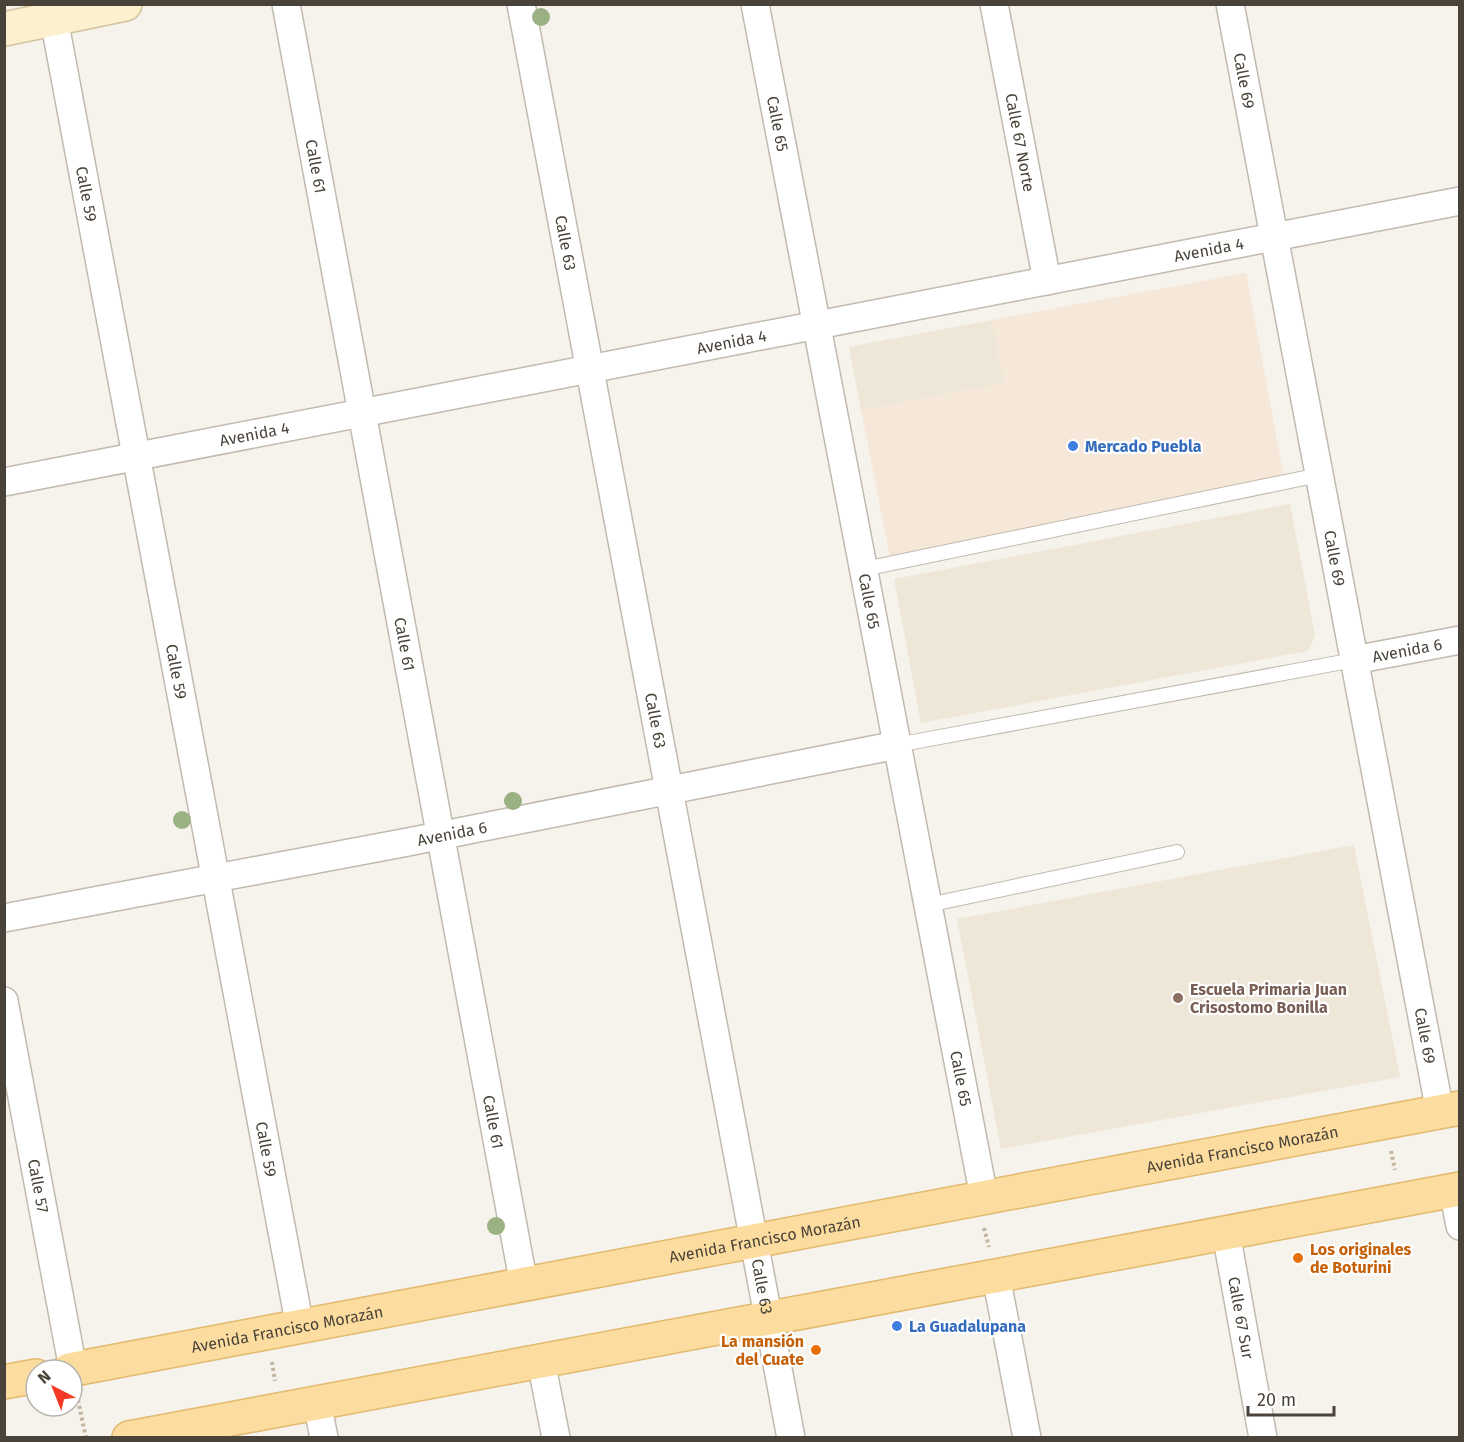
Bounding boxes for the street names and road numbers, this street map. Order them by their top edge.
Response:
street label: Calle 69 [1230,51,1259,110]
street label: Calle 67 Norte [1002,92,1039,193]
street label: Calle 65 [763,94,793,153]
street label: Calle 61 [302,138,330,195]
street label: Calle 59 [72,165,101,223]
street label: Calle 63 [551,214,580,272]
street label: Avenida 4 [1172,233,1246,266]
street label: Avenida 4 [695,325,769,358]
street label: Avenida 4 [218,418,291,450]
street label: Calle 69 [1320,529,1350,588]
street label: Calle 65 [855,572,884,630]
street label: Calle 61 [391,616,419,672]
street label: Avenida 6 [1371,634,1444,666]
street label: Calle 59 [162,642,191,701]
street label: Calle 63 [641,691,670,750]
street label: Avenida 6 [416,817,489,849]
street label: Calle 69 [1411,1006,1440,1065]
street label: Calle 65 [947,1049,976,1108]
street label: Calle 61 [479,1093,508,1150]
street label: Calle 59 [252,1120,281,1178]
street label: Avenida Francisco Morazán [1145,1122,1340,1176]
street label: Calle 57 [24,1157,53,1214]
street label: Avenida Francisco Morazán [667,1212,862,1266]
street label: Calle 63 [748,1257,777,1316]
street label: Calle 67 Sur [1225,1275,1258,1361]
street label: Avenida Francisco Morazán [190,1302,385,1356]

